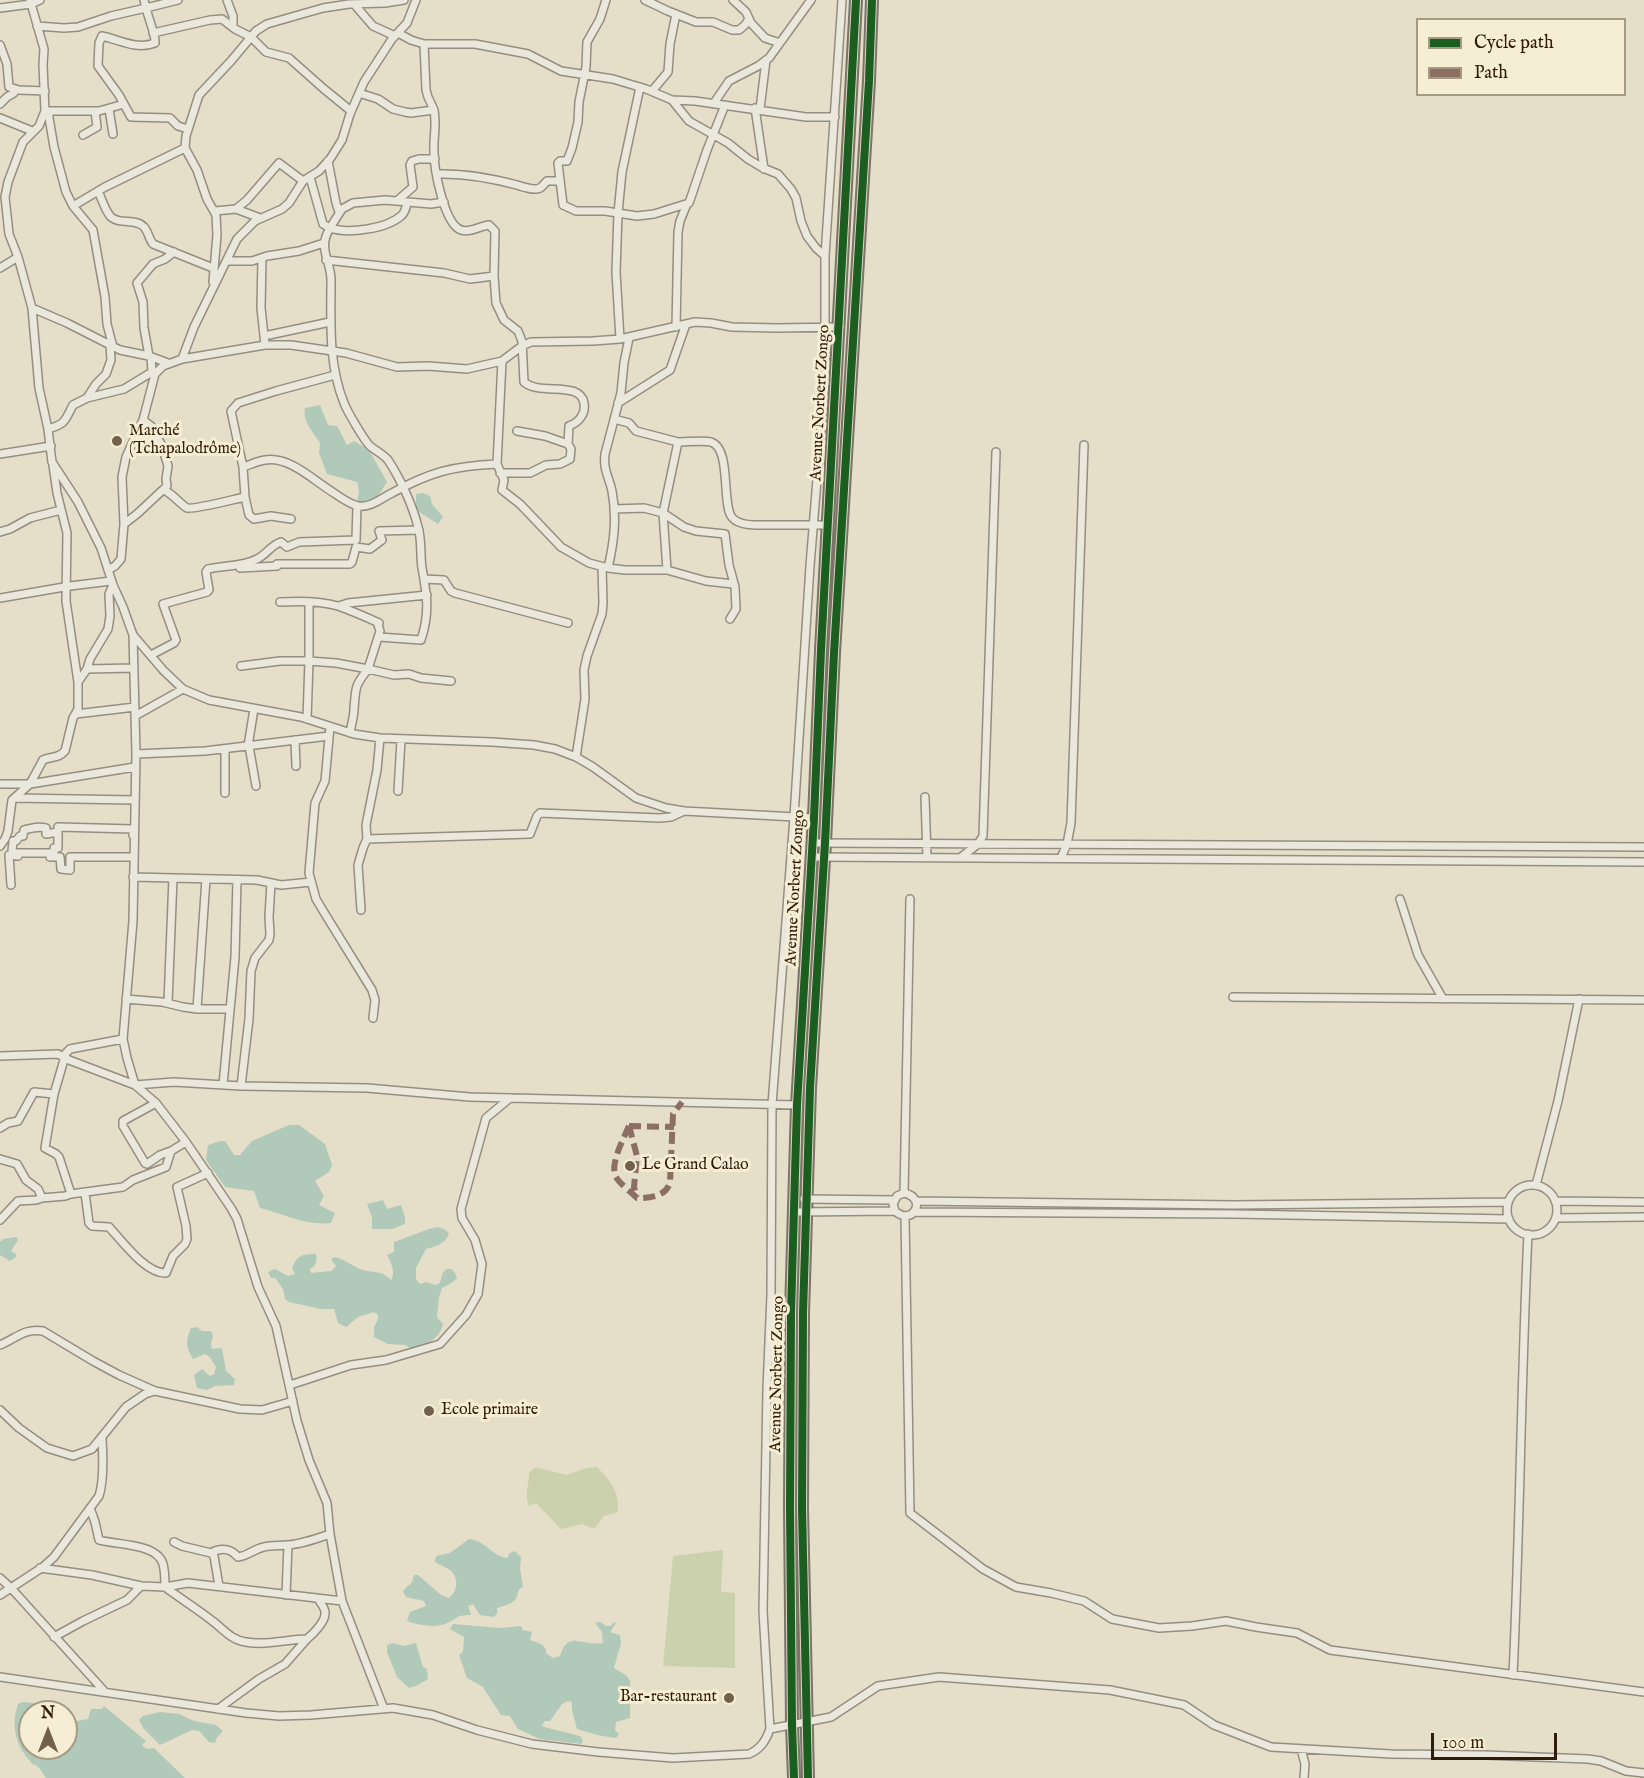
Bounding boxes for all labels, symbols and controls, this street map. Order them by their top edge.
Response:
legend [1416,18,1626,96]
text: Cycle path [1474,32,1554,55]
text: Path [1474,62,1508,85]
street label: Avenue Norbert Zongo [807,324,835,482]
place label: Marché (Tchapalodrôme) [129,422,241,460]
marker: Marché (Tchapalodrôme) [110,434,124,448]
street label: Avenue Norbert Zongo [782,809,810,967]
place label: Le Grand Calao [642,1156,749,1176]
marker: Le Grand Calao [623,1159,637,1173]
street label: Avenue Norbert Zongo [767,1296,789,1452]
place label: Ecole primaire [441,1401,538,1421]
marker: Ecole primaire [422,1404,436,1418]
place label: Bar-restaurant [620,1688,717,1708]
marker: Bar-restaurant [722,1691,736,1705]
north arrow [18,1700,78,1760]
text: N [41,1704,55,1724]
scale bar [1434,1721,1560,1759]
text: 100 m [1442,1732,1484,1755]

